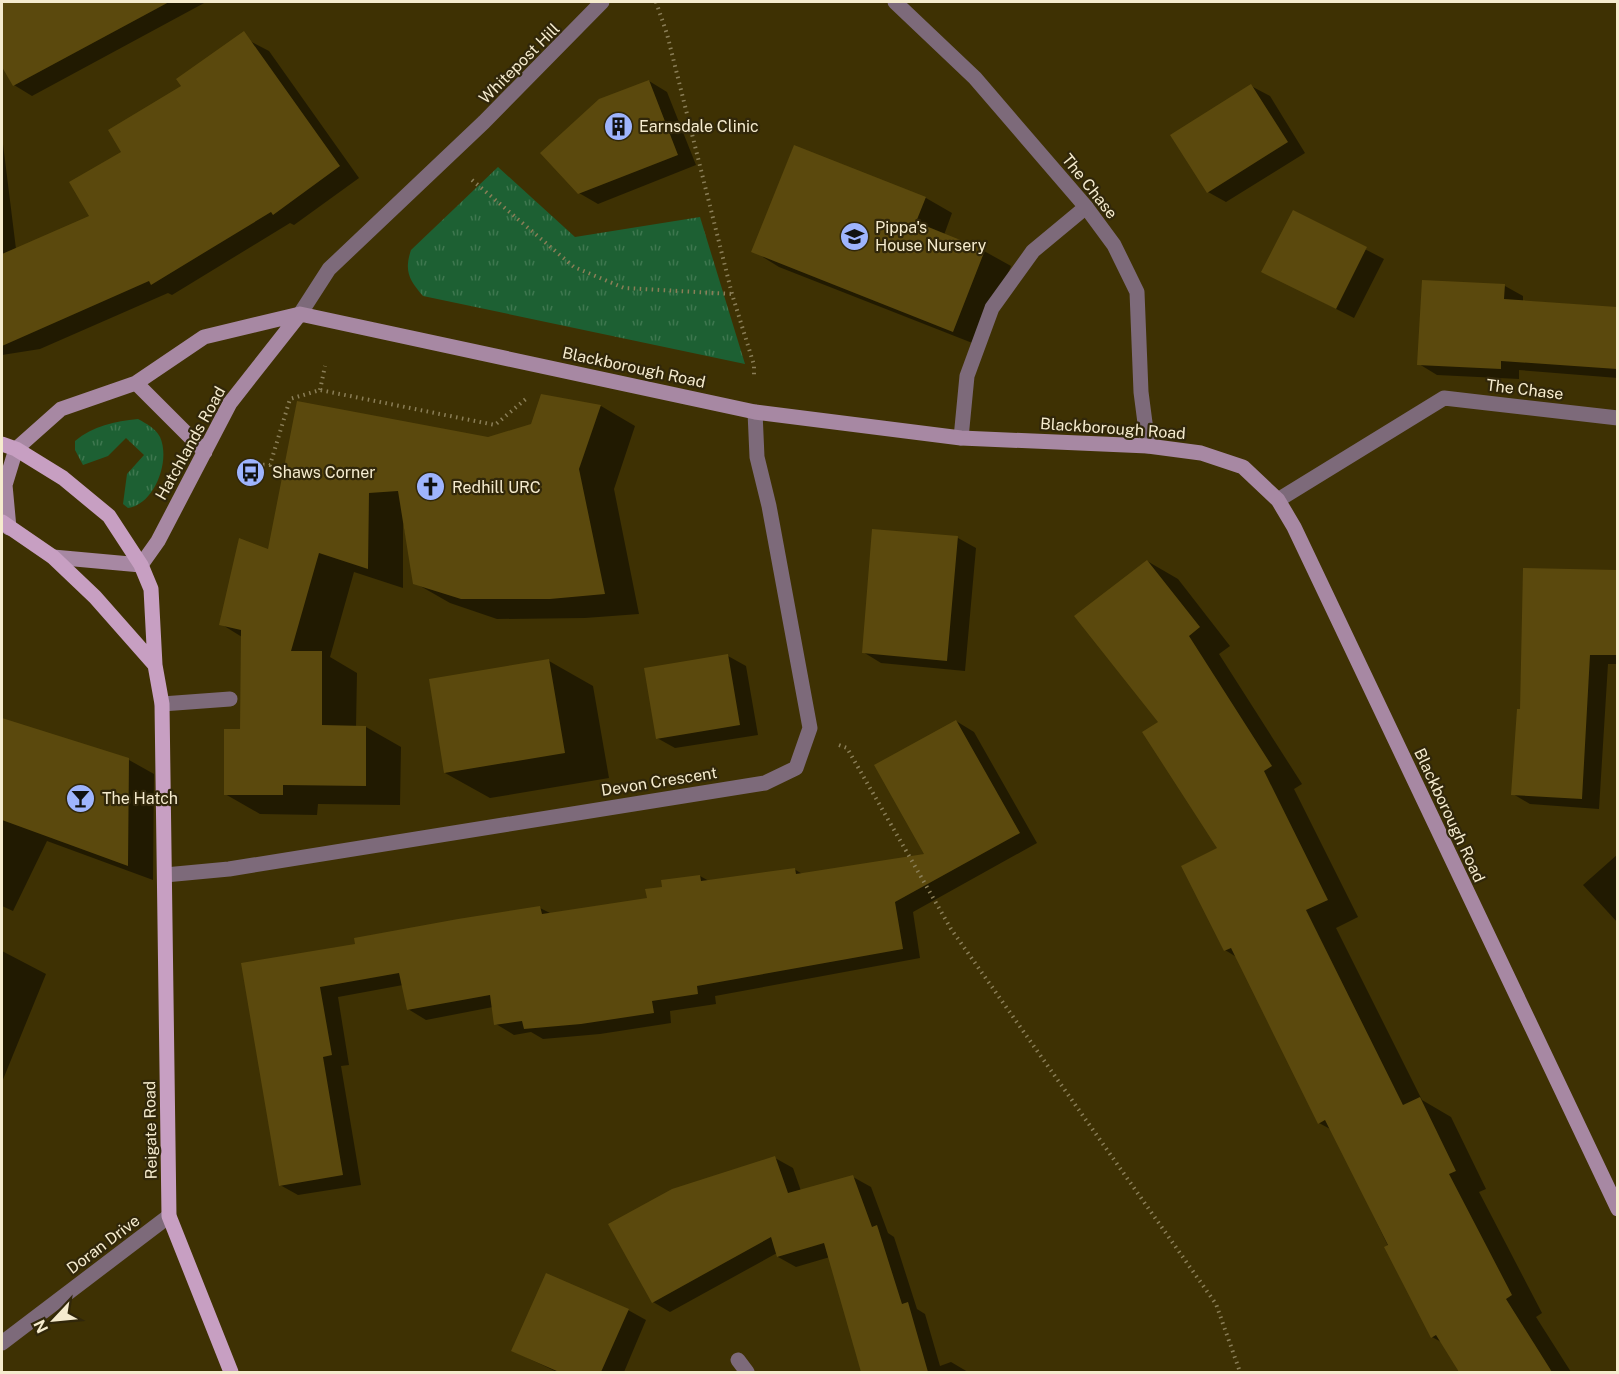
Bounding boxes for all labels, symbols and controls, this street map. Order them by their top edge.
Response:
street label: Whitepost Hill [475,19,564,107]
building icon: Earnsdale Clinic [602,110,634,142]
place label: Earnsdale Clinic [639,117,759,136]
street label: The Chase [1058,150,1121,222]
place label: Pippa's House Nursery [875,218,987,255]
school or university icon: Pippa's House Nursery [838,220,870,252]
street label: Blackborough Road [561,343,707,392]
street label: The Chase [1485,375,1565,404]
street label: Hatchlands Road [151,383,229,503]
street label: Blackborough Road [1040,414,1186,443]
bus stop icon: Shaws Corner [235,456,267,488]
place label: Shaws Corner [272,463,376,482]
church icon: Redhill URC [415,471,447,503]
place label: Redhill URC [452,478,541,497]
street label: Blackborough Road [1410,745,1489,885]
street label: Devon Crescent [600,763,718,800]
bar icon: The Hatch [65,782,97,814]
place label: The Hatch [102,789,178,808]
street label: Reigate Road [140,1081,161,1179]
street label: Doran Drive [63,1211,144,1278]
north arrow [24,1290,84,1350]
text: N [30,1317,52,1336]

